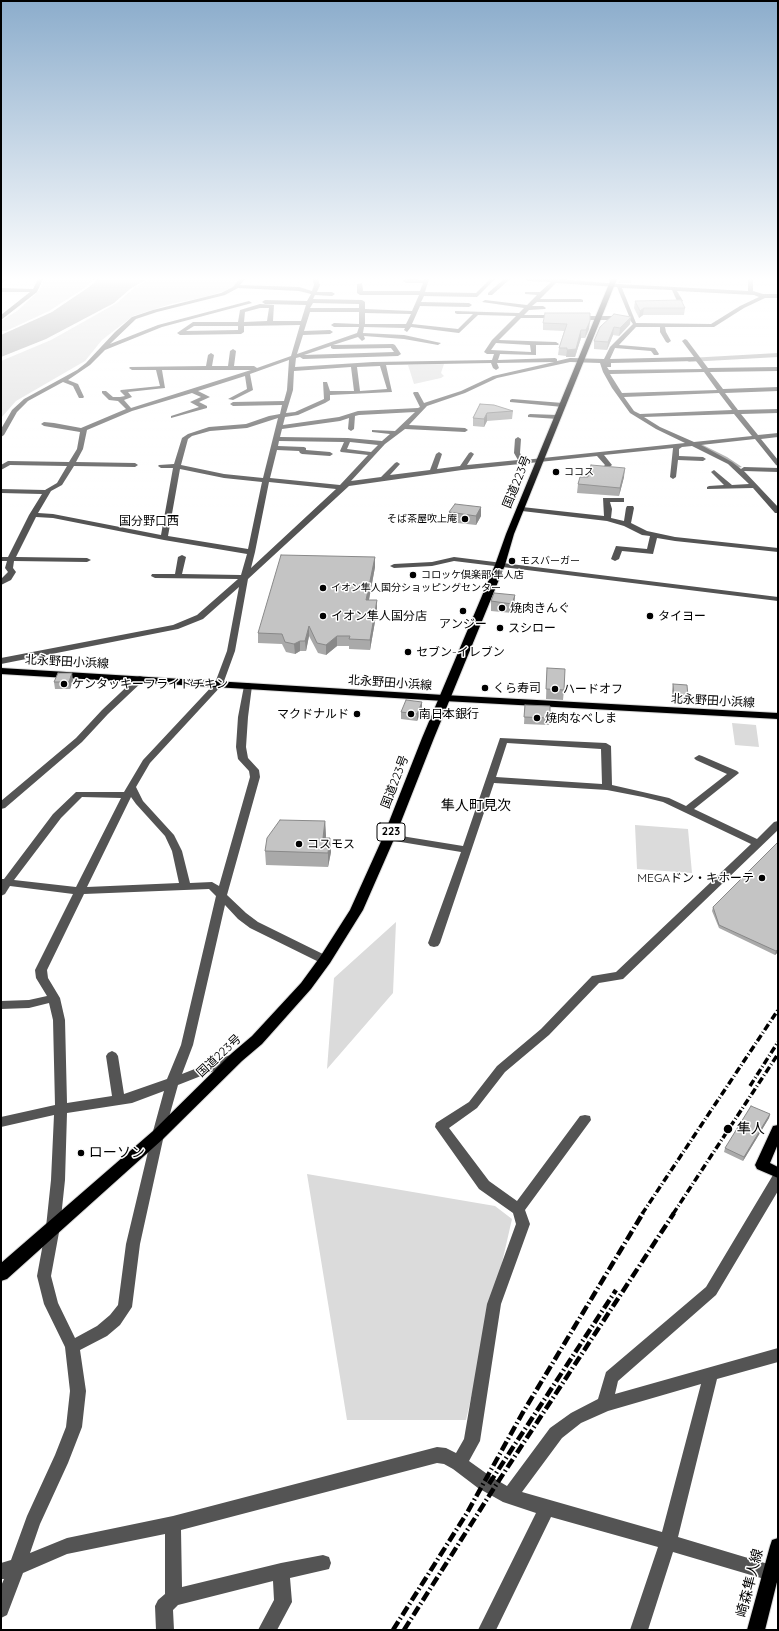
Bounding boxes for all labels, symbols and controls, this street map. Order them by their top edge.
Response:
street label: 国道223号 [500,454,534,510]
place label: ココス [564,466,594,478]
marker: ココス [551,467,561,477]
place label: そば茶屋吹上庵 [387,513,457,525]
district label: 国分野口西 [119,514,179,528]
marker: そば茶屋吹上庵 [460,514,470,524]
place label: モスバーガー [520,555,580,567]
marker: モスバーガー [507,556,517,566]
place label: コロッケ倶楽部 隼人店 [421,569,524,581]
marker: コロッケ倶楽部 隼人店 [408,570,418,580]
place label: イオン隼人国分ショッピングセンター [331,582,501,594]
marker: イオン隼人国分ショッピングセンター [318,583,328,593]
place label: 焼肉きんぐ [510,601,570,615]
marker: 焼肉きんぐ [497,603,507,613]
marker: アンジー [458,606,468,616]
place label: イオン隼人国分店 [331,609,427,623]
place label: タイヨー [658,609,706,623]
marker: イオン隼人国分店 [318,611,328,621]
marker: タイヨー [645,611,655,621]
place label: アンジー [439,617,487,631]
place label: スシロー [508,621,556,635]
marker: スシロー [495,623,505,633]
place label: セブン-イレブン [416,645,505,659]
marker: セブン-イレブン [403,647,413,657]
street label: 北永野田小浜線 [25,653,109,671]
street label: 北永野田小浜線 [348,673,432,693]
place label: ケンタッキーフライドチキン [72,677,228,691]
marker: ケンタッキーフライドチキン [59,679,69,689]
place label: くら寿司 [493,681,541,695]
place label: ハードオフ [563,682,623,696]
marker: くら寿司 [480,683,490,693]
marker: ハードオフ [550,684,560,694]
street label: 北永野田小浜線 [671,692,755,710]
place label: マクドナルド [277,707,349,721]
place label: 南日本銀行 [419,707,479,721]
marker: マクドナルド [352,709,362,719]
marker: 南日本銀行 [406,709,416,719]
place label: 焼肉なべしま [545,711,617,725]
marker: 焼肉なべしま [532,713,542,723]
street label: 国道223号 [378,753,412,811]
district label: 隼人町見次 [441,798,511,814]
road number: 223 [377,823,405,841]
place label: コスモス [307,837,355,851]
marker: コスモス [294,839,304,849]
place label: MEGAドン・キホーテ [637,871,754,885]
marker: MEGAドン・キホーテ [757,873,767,883]
street label: 国道223号 [194,1032,244,1080]
place label: 隼人 [737,1121,765,1137]
marker: 隼人 [722,1123,734,1135]
place label: ローソン [89,1145,145,1161]
marker: ローソン [76,1148,86,1158]
street label: 崎森隼人線 [733,1547,767,1619]

